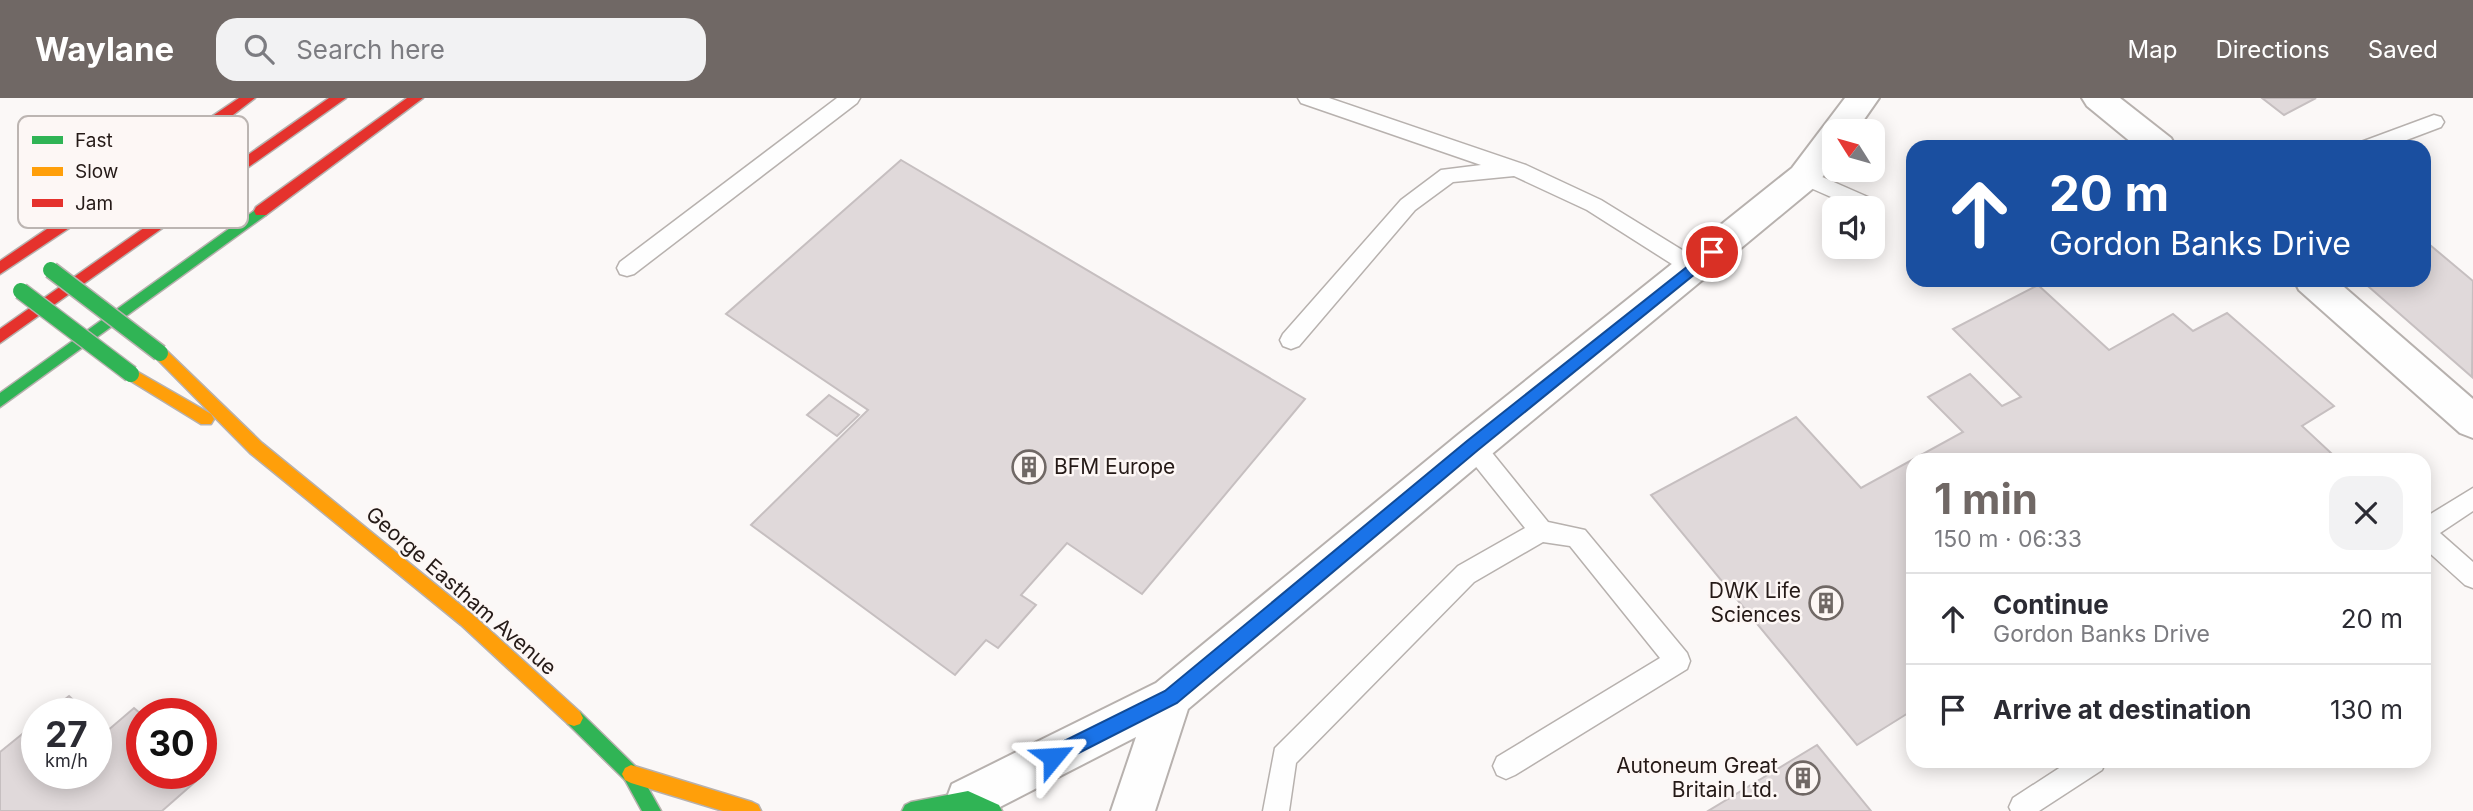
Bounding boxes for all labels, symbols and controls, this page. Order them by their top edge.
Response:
search box [216,18,706,81]
text: Waylane [35,29,174,69]
icon: search [240,30,278,68]
text: Search here [296,34,445,65]
text: Map [2128,35,2177,64]
text: Directions [2215,35,2330,64]
text: Saved [2368,35,2438,64]
legend [18,116,248,228]
north arrow [1822,119,1885,182]
map controls [1822,119,1885,259]
text: Fast [75,129,113,152]
text: Slow [75,160,118,183]
text: 20 m [2049,164,2169,223]
icon: ahead [1934,168,2025,259]
text: Jam [75,192,113,215]
button: sound [1822,196,1885,259]
pin [1682,222,1742,282]
text: Gordon Banks Drive [2049,224,2351,263]
icon: arrive [1693,233,1731,271]
building icon: BFM Europe [1010,448,1048,486]
place label: BFM Europe [1054,454,1175,479]
text: 1 min [1934,473,2038,524]
button: close [2329,476,2403,550]
street label: George Eastham Avenue [361,501,562,680]
text: 150 m · 06:33 [1934,525,2082,553]
place label: DWK Life Sciences [1709,578,1801,627]
building icon: DWK Life Sciences [1807,584,1845,622]
text: Continue [1993,589,2109,620]
icon: ahead [1934,600,1972,638]
text: 20 m [2341,603,2403,634]
text: Gordon Banks Drive [1993,620,2210,648]
icon: arrive [1934,691,1972,729]
text: Arrive at destination [1993,694,2252,725]
text: 130 m [2330,694,2403,725]
speed limit sign: 30 [126,698,217,789]
text: 27 [45,713,88,755]
position arrow [1016,720,1090,794]
text: km/h [45,750,88,771]
place label: Autoneum Great Britain Ltd. [1616,753,1778,802]
building icon: Autoneum Great Britain Ltd. [1784,759,1822,797]

